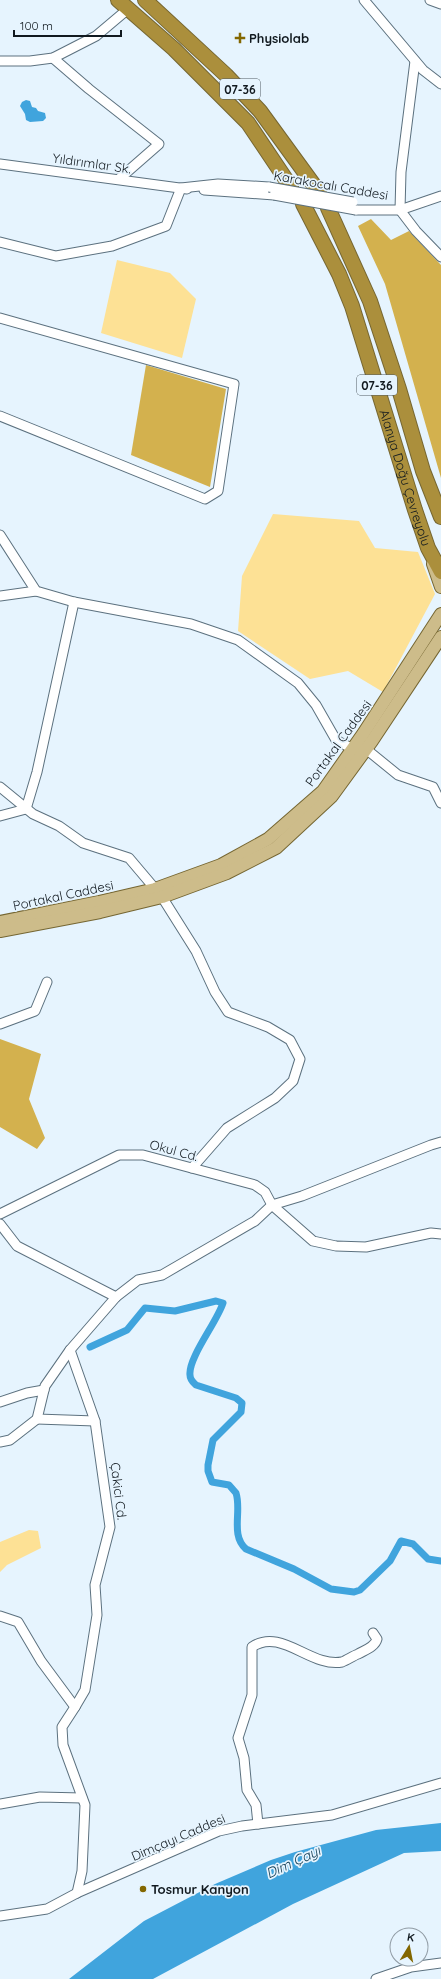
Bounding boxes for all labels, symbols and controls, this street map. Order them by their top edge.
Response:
scale bar [14,12,121,38]
text: 100 m [20,18,53,33]
place label: Physiolab [249,30,309,46]
marker: Physiolab [234,32,246,44]
road number: 07-36 [220,79,260,99]
street label: Yıldırımlar Sk. [52,150,132,176]
street label: Karakocalı Caddesi [272,167,390,203]
road number: 07-36 [357,375,397,395]
street label: Alanya Doğu Çevreyolu [376,407,435,548]
street label: Portakal Caddesi [301,697,375,789]
street label: Portakal Caddesi [11,877,115,913]
street label: Okul Cd. [148,1136,200,1164]
street label: Çakici Cd. [108,1461,130,1521]
street label: Dimçayı Caddesi [129,1810,227,1864]
water label: Dim Çayı [263,1841,324,1882]
place label: Tosmur Kanyon [151,1881,249,1897]
marker: Tosmur Kanyon [138,1884,148,1894]
north arrow [389,1927,429,1967]
text: K [406,1930,416,1945]

